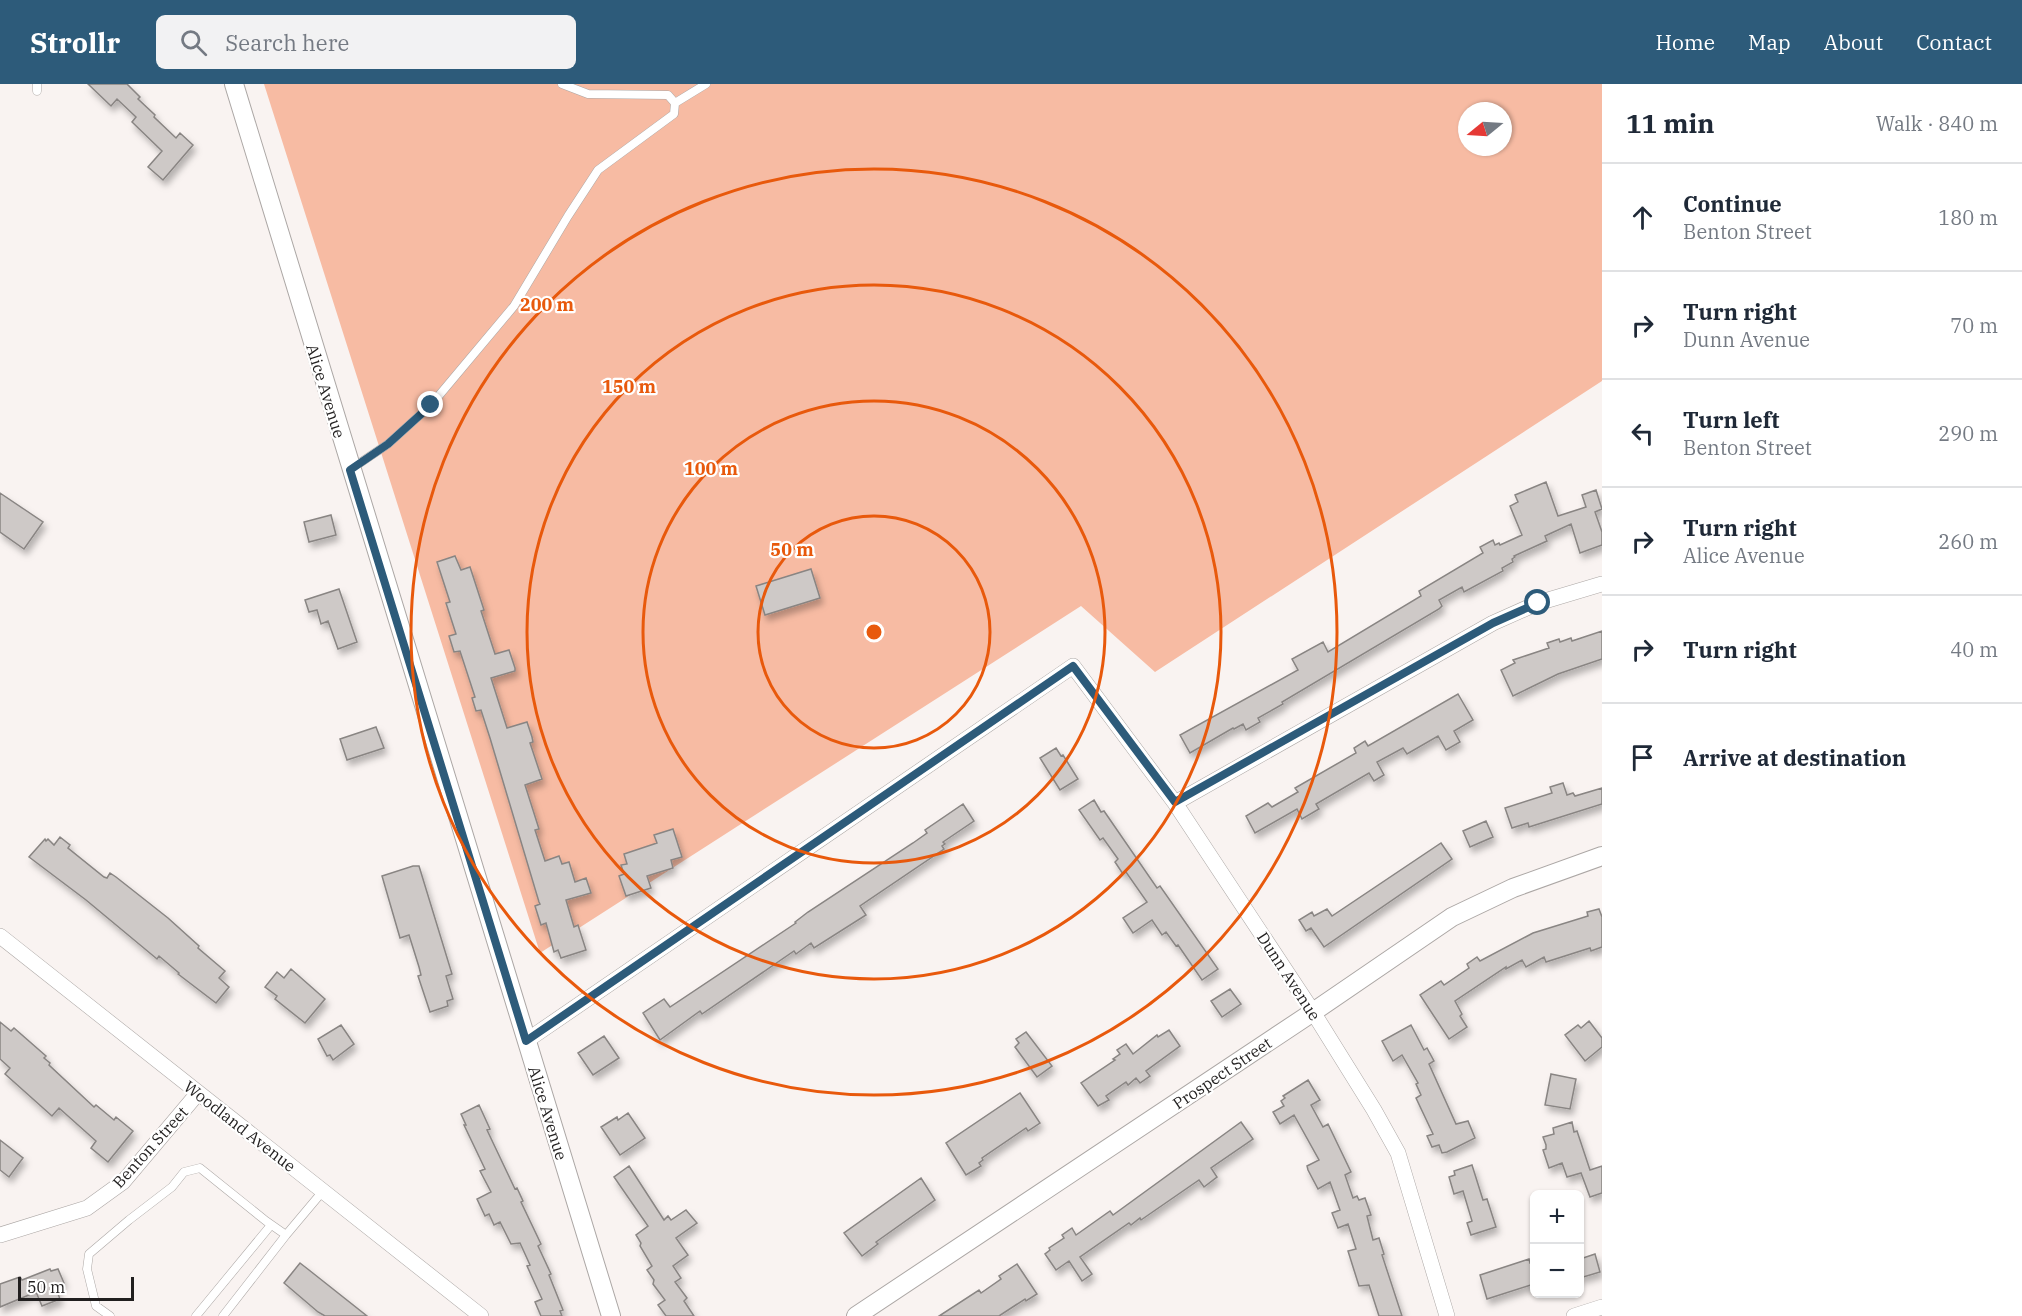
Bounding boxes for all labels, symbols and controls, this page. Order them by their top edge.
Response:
search box [156,15,576,69]
text: Strollr [30,24,120,61]
icon: search [177,26,210,59]
text: Search here [225,28,349,57]
text: Home [1655,28,1715,56]
text: Map [1748,28,1791,56]
text: About [1824,28,1883,56]
text: Contact [1916,28,1992,56]
north arrow [1458,102,1512,156]
text: 11 min [1626,106,1714,140]
text: Walk · 840 m [1876,110,1998,137]
text: Continue [1683,189,1782,218]
icon: ahead [1626,201,1659,234]
text: 180 m [1938,204,1998,231]
text: Benton Street [1683,218,1812,245]
text: 200 m [520,293,575,316]
text: Turn right [1683,297,1797,326]
icon: right [1626,309,1659,342]
text: 70 m [1950,312,1998,339]
text: Dunn Avenue [1683,326,1810,353]
street label: Alice Avenue [302,342,350,440]
text: 150 m [602,375,657,398]
route end [417,391,443,417]
text: Turn left [1683,405,1779,434]
icon: left [1626,417,1659,450]
text: 290 m [1938,420,1998,447]
text: Benton Street [1683,434,1812,461]
text: 100 m [684,457,739,480]
text: Turn right [1683,513,1797,542]
icon: right [1626,525,1659,558]
text: 260 m [1938,528,1998,555]
text: 50 m [770,538,814,561]
text: Alice Avenue [1683,542,1805,569]
route start [1524,589,1550,615]
centre of rings [864,622,884,642]
icon: right [1626,633,1659,666]
text: Turn right [1683,635,1797,664]
text: 40 m [1950,636,1998,663]
icon: arrive [1626,741,1659,774]
text: Arrive at destination [1683,743,1906,772]
street label: Dunn Avenue [1253,928,1325,1024]
street label: Prospect Street [1169,1032,1275,1113]
street label: Alice Avenue [524,1064,572,1162]
street label: Woodland Avenue [180,1076,300,1176]
street label: Benton Street [108,1102,192,1192]
map controls [1530,1190,1584,1298]
button: + [1530,1190,1584,1244]
button: − [1530,1244,1584,1298]
scale bar [18,1274,134,1302]
text: 50 m [27,1277,65,1297]

